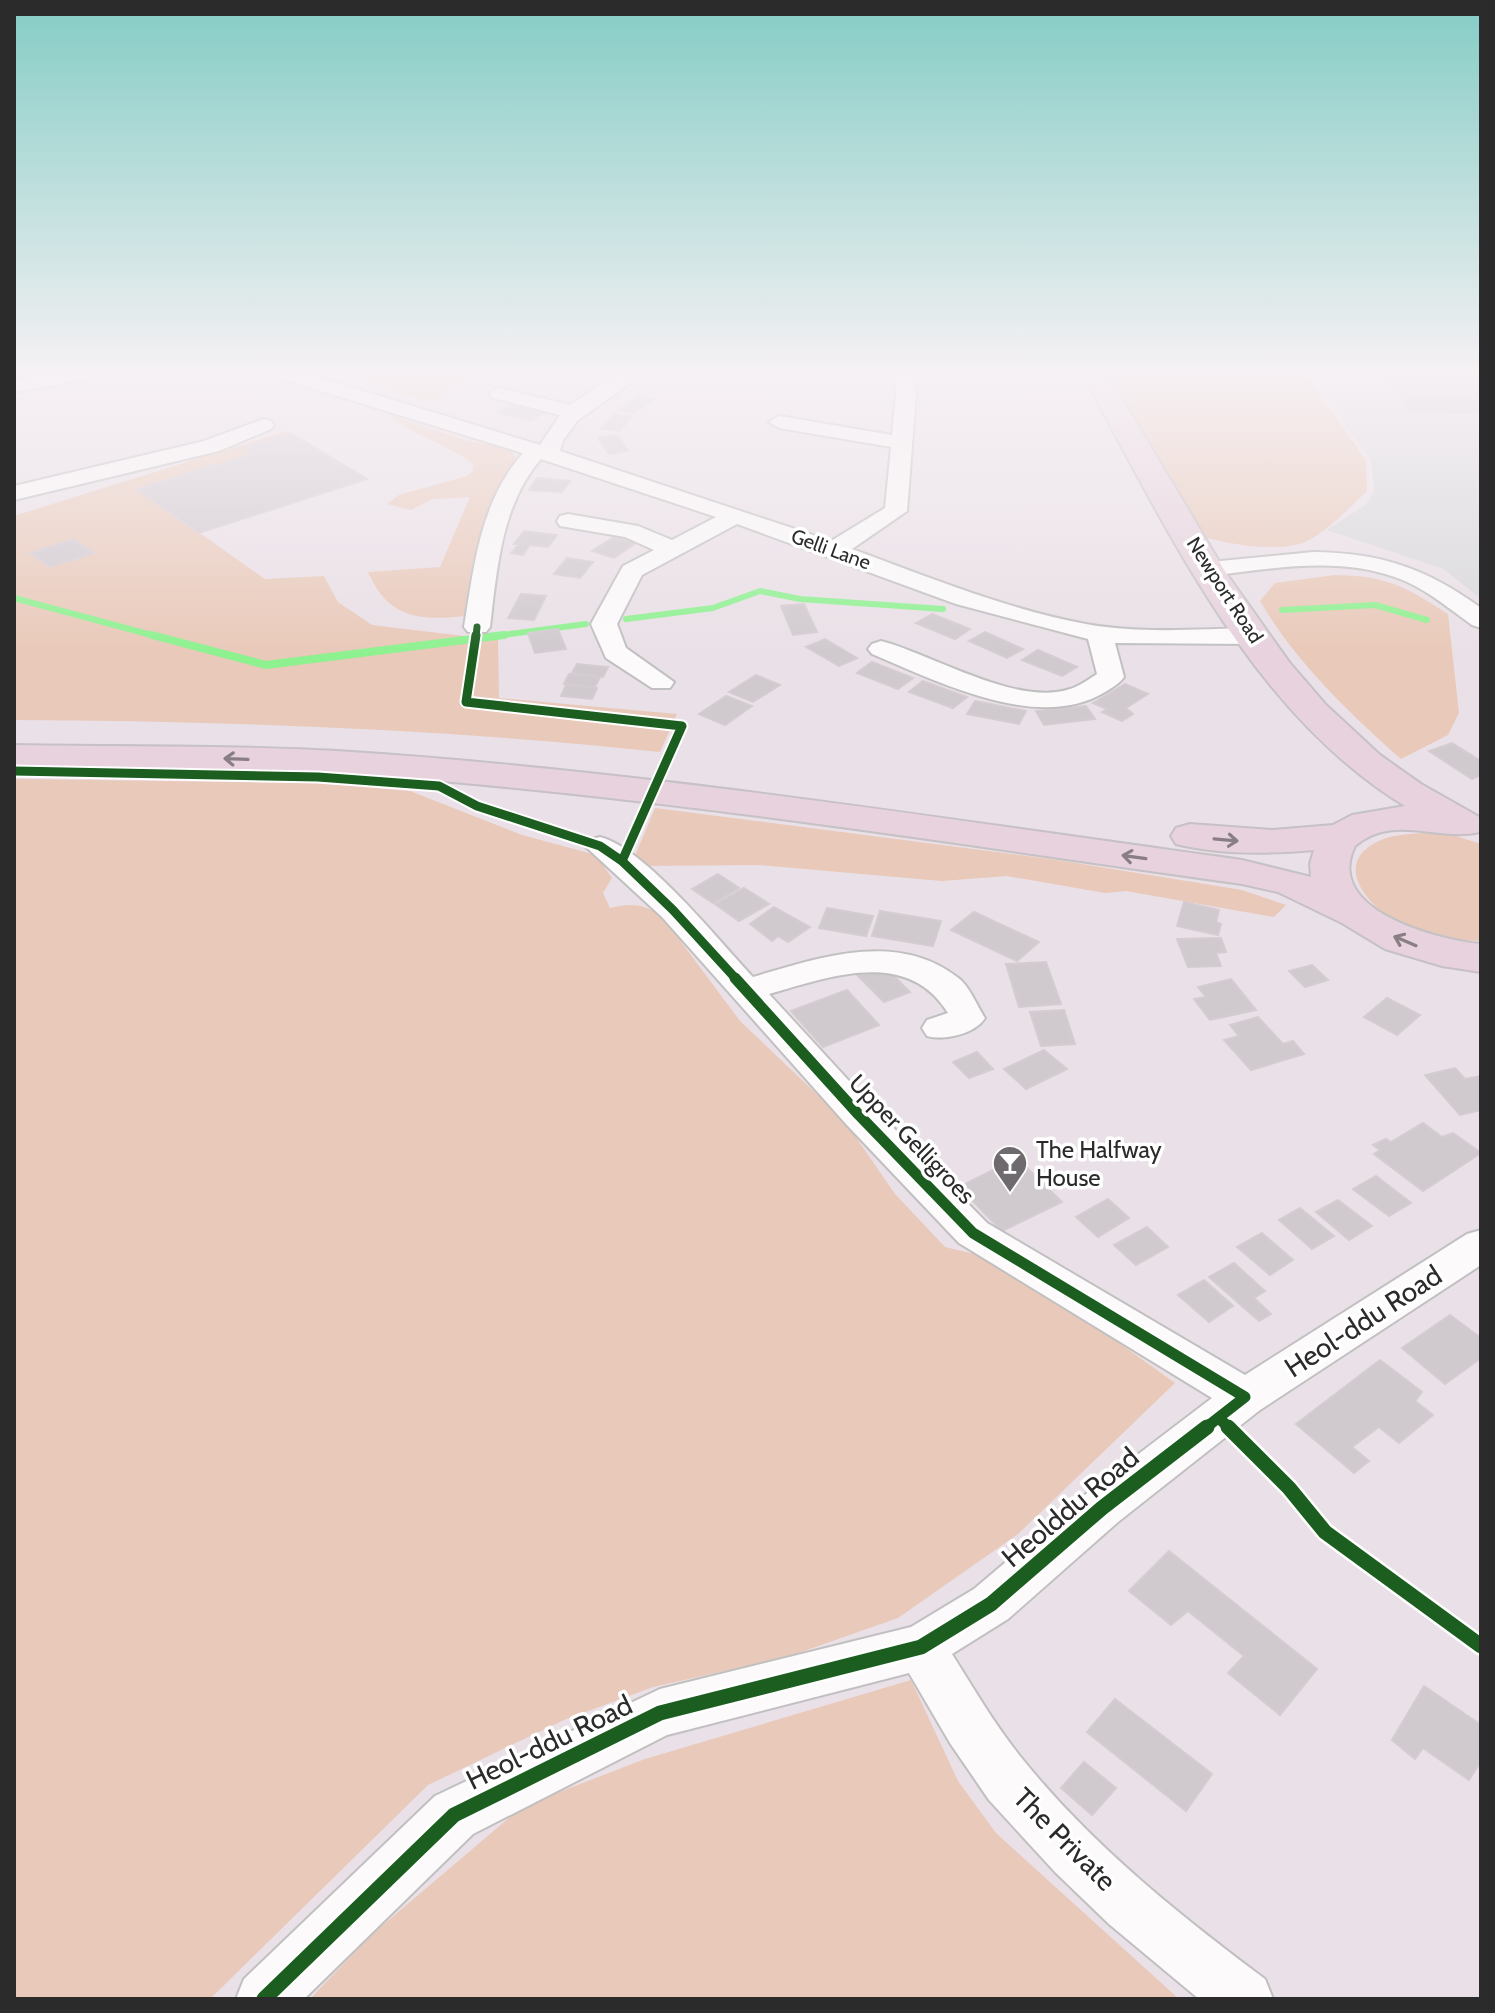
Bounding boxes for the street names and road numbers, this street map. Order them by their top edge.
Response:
street label: Gelli Lane [788,524,874,574]
street label: Newport Road [1182,532,1268,648]
street label: Upper Gelligroes [843,1068,981,1210]
street label: Heol-ddu Road [1278,1258,1448,1384]
street label: Heolddu Road [995,1440,1145,1574]
street label: Heol-ddu Road [460,1687,638,1797]
street label: The Private [1006,1780,1124,1898]

